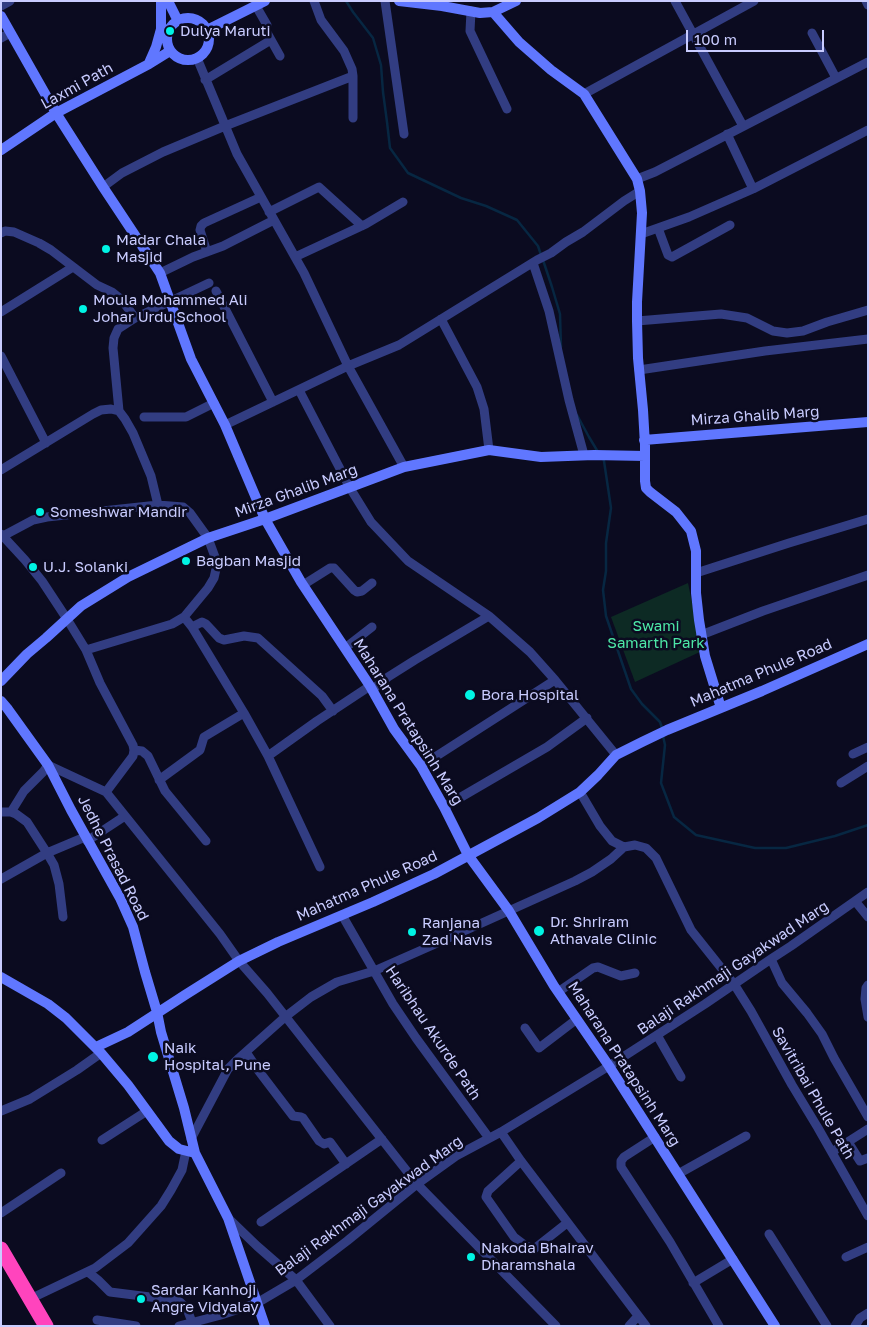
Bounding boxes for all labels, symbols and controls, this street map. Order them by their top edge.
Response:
scale bar [689,20,826,52]
place label: Dulya Maruti [180,22,271,40]
marker: Dulya Maruti [164,25,176,37]
text: 100 m [694,30,737,48]
street label: Laxmi Path [38,59,116,113]
place label: Madar Chala Masjid [116,231,206,266]
marker: Madar Chala Masjid [100,243,112,255]
place label: Moula Mohammed Ali Johar Urdu School [93,291,247,326]
marker: Moula Mohammed Ali Johar Urdu School [77,303,89,315]
street label: Mirza Ghalib Marg [690,403,820,429]
street label: Mirza Ghalib Marg [232,460,360,522]
place label: Someshwar Mandir [50,503,187,521]
marker: Someshwar Mandir [34,506,46,518]
place label: Bagban Masjid [196,552,301,570]
marker: Bagban Masjid [180,555,192,567]
place label: U.J. Solanki [43,558,128,576]
marker: U.J. Solanki [27,561,39,573]
park label: Swami Samarth Park [607,617,705,652]
street label: Mahatma Phule Road [687,635,835,711]
street label: Maharana Pratapsinh Marg [349,636,467,808]
place label: Bora Hospital [481,686,579,704]
marker: Bora Hospital [463,688,477,702]
street label: Jedhe Prasad Road [74,792,152,924]
street label: Mahatma Phule Road [294,847,440,925]
street label: Balaji Rakhmaji Gayakwad Marg [634,897,832,1039]
place label: Dr. Shriram Athavale Clinic [550,913,657,948]
place label: Ranjana Zad Navis [422,914,492,949]
marker: Dr. Shriram Athavale Clinic [532,924,546,938]
marker: Ranjana Zad Navis [406,926,418,938]
street label: Haribhau Akurde Path [381,963,485,1103]
street label: Maharana Pratapsinh Marg [564,978,684,1150]
street label: Savitribai Phule Path [768,1024,858,1162]
place label: Naik Hospital, Pune [164,1039,271,1074]
marker: Naik Hospital, Pune [146,1050,160,1064]
street label: Balaji Rakhmaji Gayakwad Marg [272,1132,466,1280]
place label: Nakoda Bhairav Dharamshala [481,1239,594,1274]
marker: Nakoda Bhairav Dharamshala [465,1251,477,1263]
place label: Sardar Kanhoji Angre Vidyalay [151,1281,259,1316]
marker: Sardar Kanhoji Angre Vidyalay [135,1293,147,1305]

